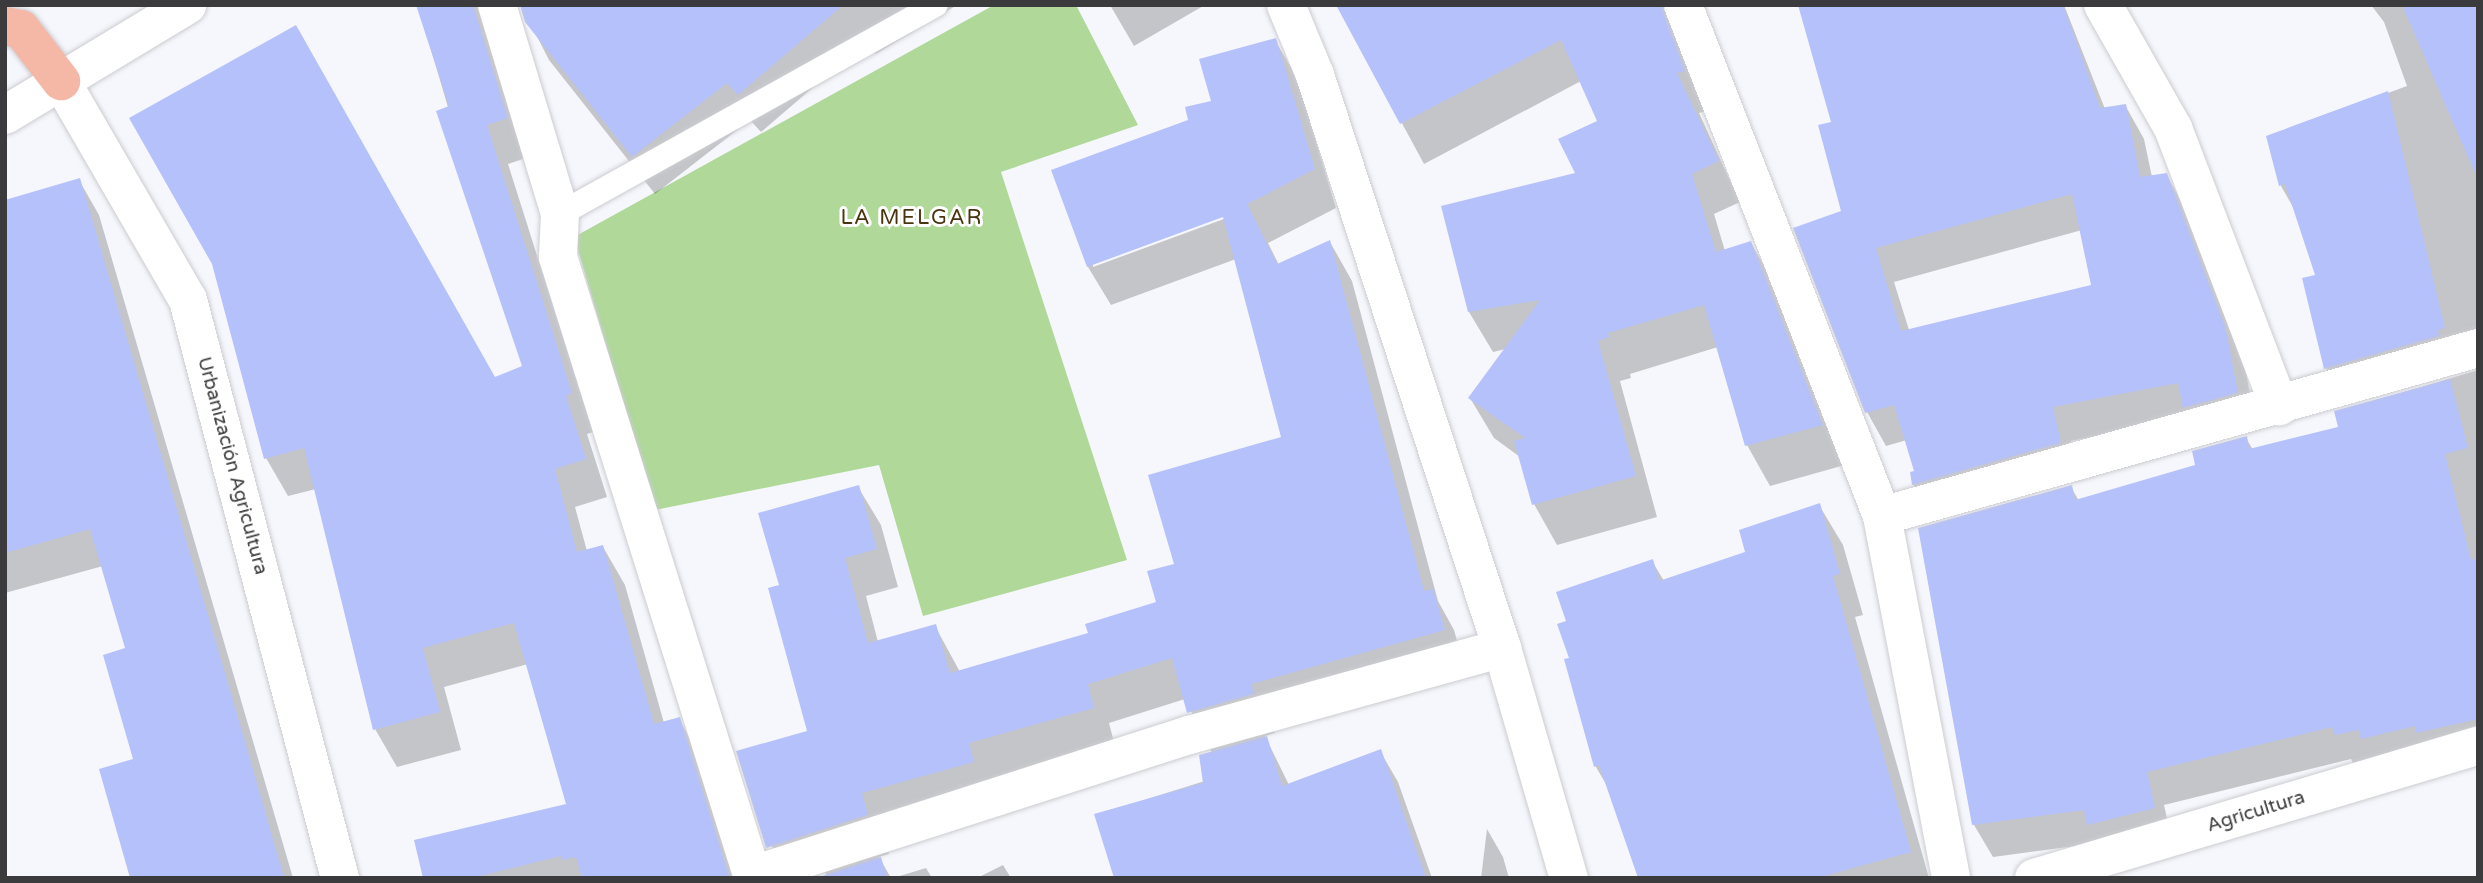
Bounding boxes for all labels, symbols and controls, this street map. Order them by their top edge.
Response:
district label: LA MELGAR [842,205,982,231]
street label: Urbanización Agricultura [192,355,272,577]
street label: Agricultura [2204,786,2308,838]

